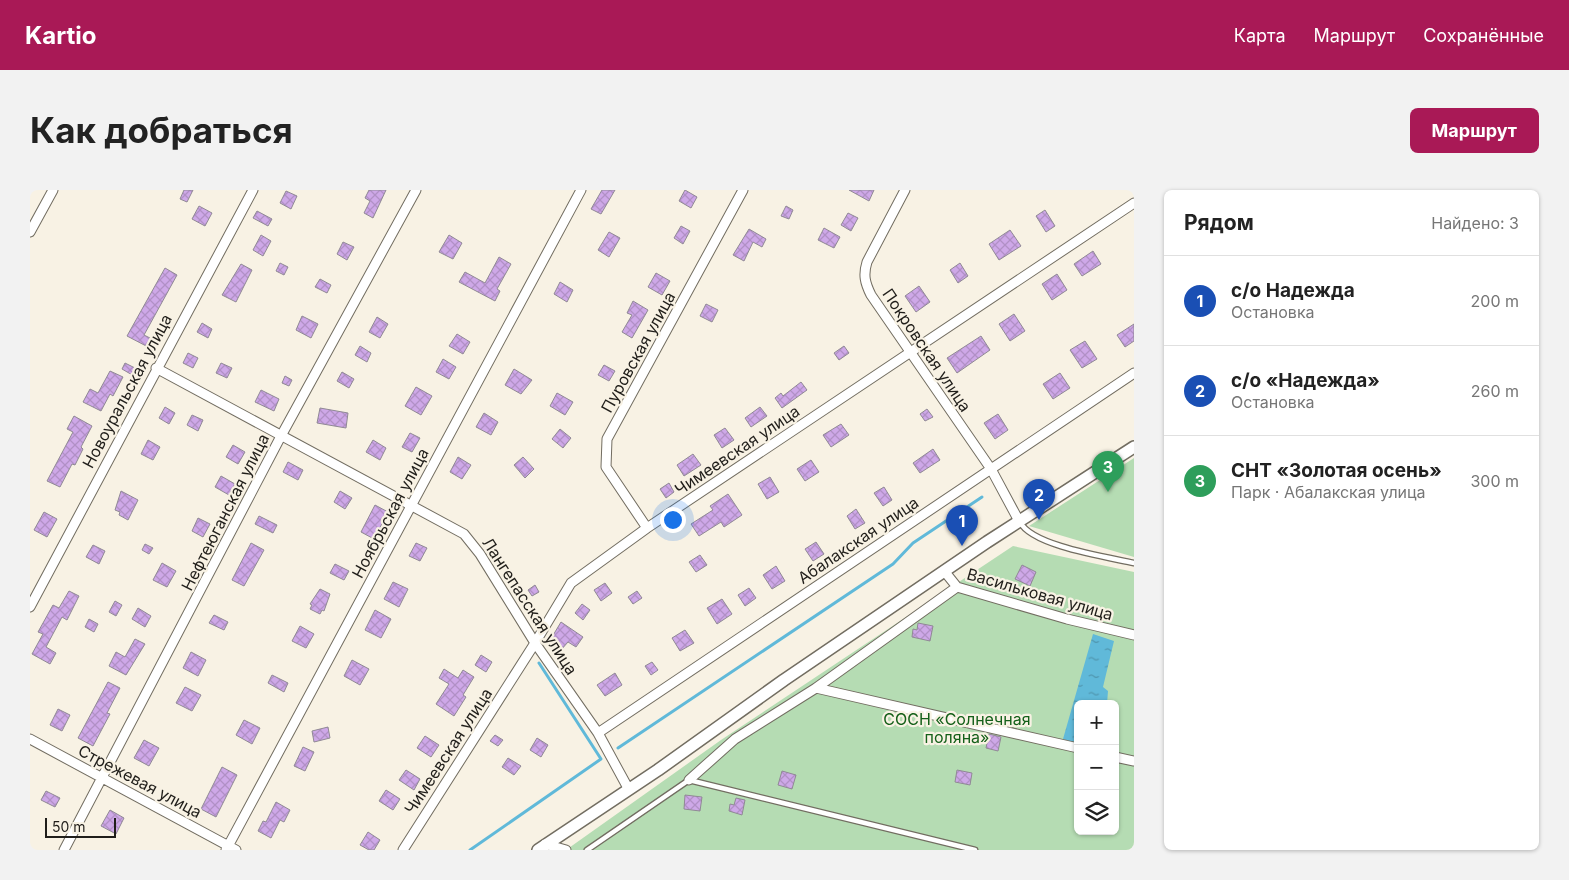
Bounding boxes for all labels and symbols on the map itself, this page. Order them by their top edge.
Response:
street label: Покровская улица [878,285,976,415]
street label: Пуровская улица [597,288,679,416]
street label: Новоуральская улица [78,311,176,471]
street label: Чимеевская улица [671,401,803,499]
street label: Нефтеюганская улица [177,430,273,594]
street label: Ноябрьская улица [347,445,433,581]
pin: 3 [1092,451,1124,492]
pin: 2 [1023,479,1055,520]
street label: Абалакская улица [794,492,922,588]
pin: 1 [946,505,978,546]
your location [660,507,686,533]
street label: Лангепасская улица [478,534,582,678]
street label: Васильковая улица [965,564,1115,624]
street label: Чимеевская улица [400,684,496,818]
park label: СОСН «Солнечная поляна» [883,709,1031,747]
street label: Стрежевая улица [75,740,205,822]
scale bar [45,815,116,838]

